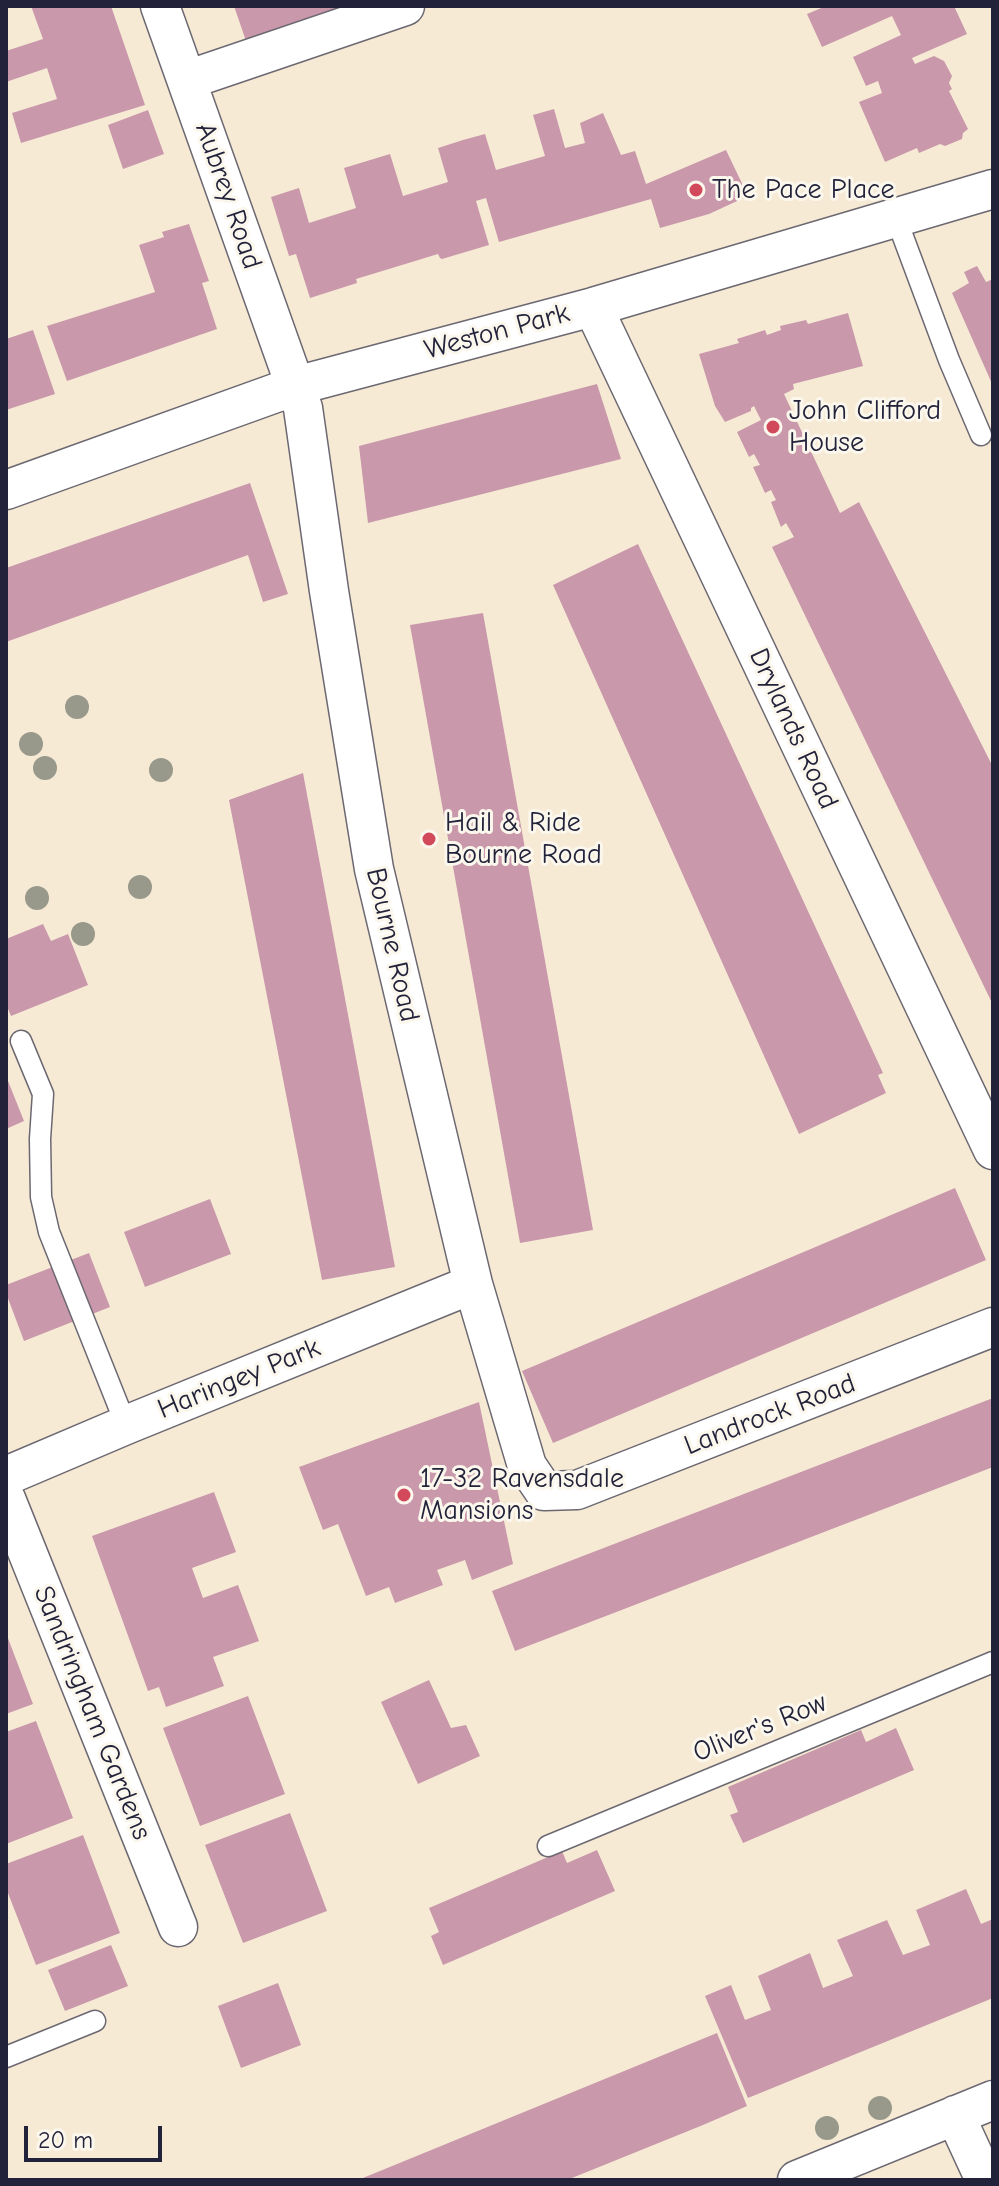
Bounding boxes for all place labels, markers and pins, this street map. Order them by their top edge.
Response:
place label: The Pace Place [712,173,895,207]
marker: The Pace Place [687,181,705,199]
place label: John Clifford House [789,394,941,460]
marker: John Clifford House [764,418,782,436]
place label: Hail & Ride Bourne Road [445,806,602,872]
marker: Hail & Ride Bourne Road [420,830,438,848]
place label: 17-32 Ravensdale Mansions [420,1462,624,1528]
marker: 17-32 Ravensdale Mansions [395,1486,413,1504]

